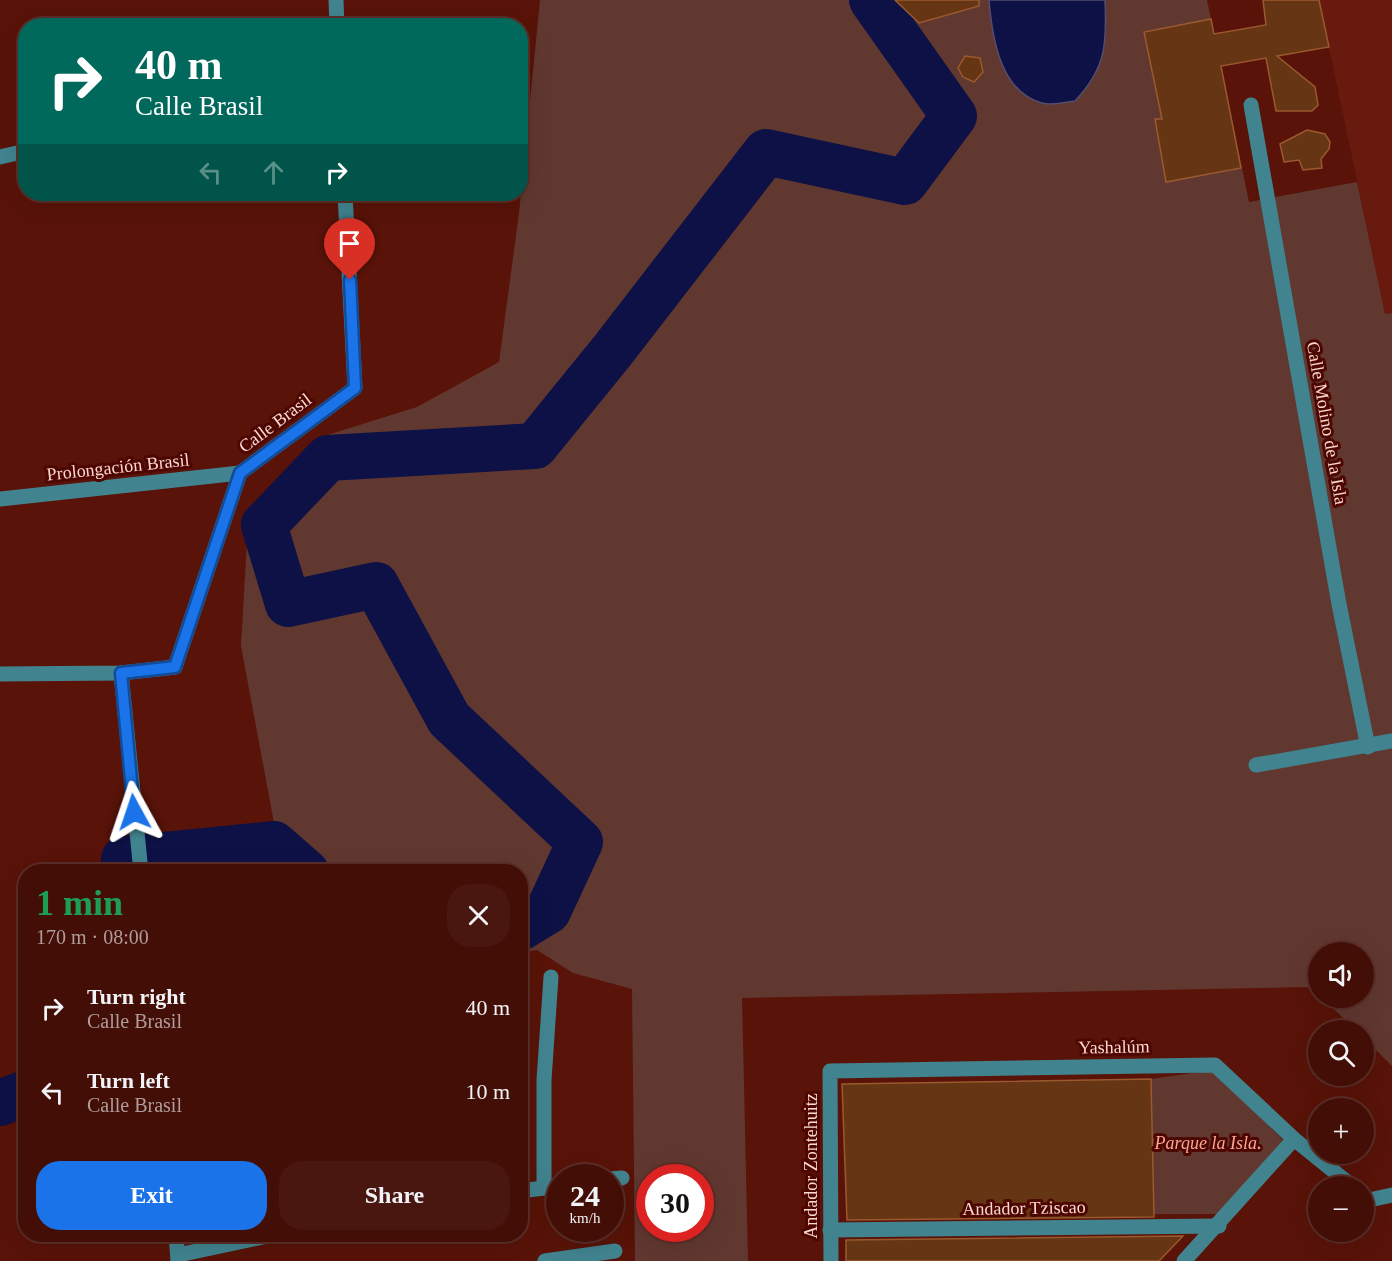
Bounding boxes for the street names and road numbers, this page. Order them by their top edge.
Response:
street label: Calle Molino de la Isla [1303,340,1351,506]
street label: Calle Brasil [235,389,315,457]
street label: Prolongación Brasil [46,450,190,484]
street label: Yashalúm [1078,1036,1150,1058]
street label: Andador Zontehuitz [801,1093,821,1239]
street label: Andador Tziscao [962,1197,1086,1219]

